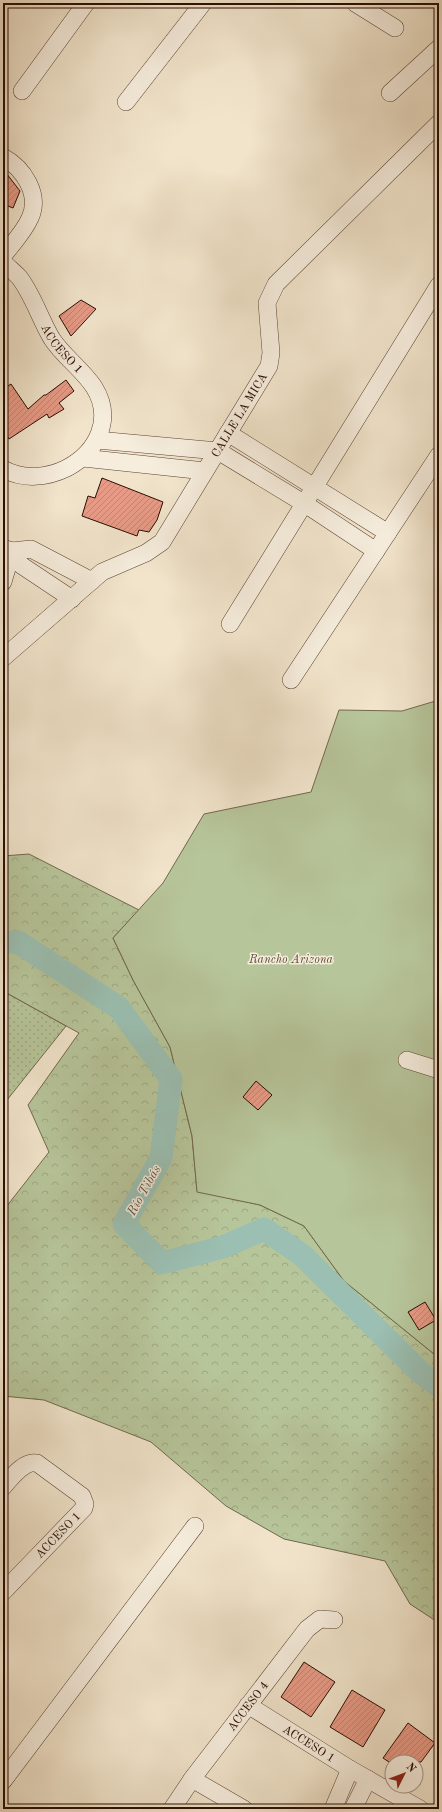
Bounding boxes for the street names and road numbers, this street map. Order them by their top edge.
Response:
street label: ACCESO 1 [38,323,85,376]
street label: CALLE LA MICA [210,371,270,460]
street label: ACCESO 1 [34,1510,84,1561]
street label: ACCESO 4 [226,1679,272,1734]
street label: ACCESO 1 [280,1723,337,1765]

